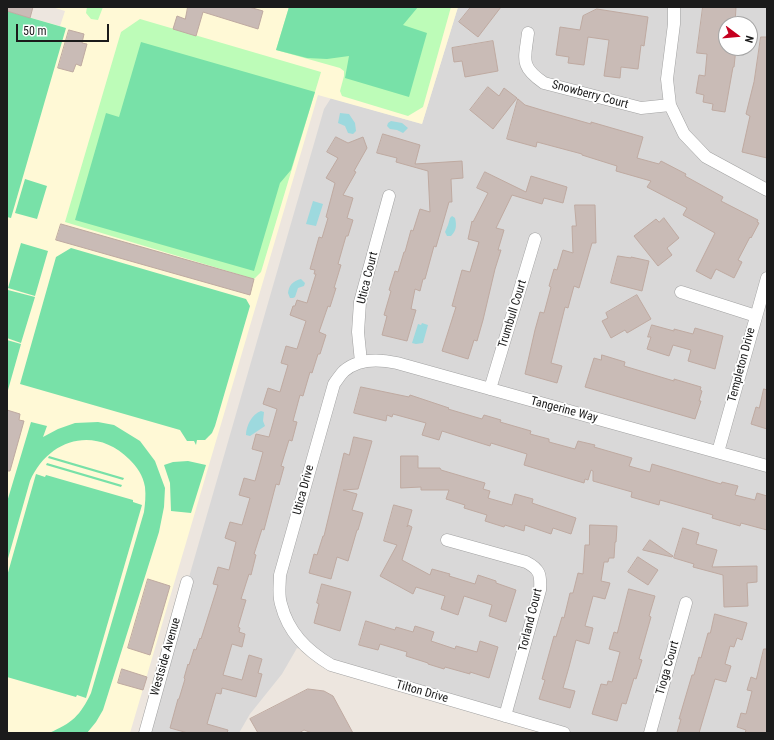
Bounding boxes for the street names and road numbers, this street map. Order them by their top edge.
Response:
street label: Snowberry Court [550,78,630,112]
street label: Utica Court [355,250,381,306]
street label: Trumbull Court [496,278,530,350]
street label: Templeton Drive [725,326,759,404]
street label: Tangerine Way [529,394,599,426]
street label: Utica Drive [290,463,318,517]
street label: Torland Court [516,587,546,653]
street label: Westside Avenue [148,616,184,698]
street label: Tioga Court [653,639,683,697]
street label: Tilton Drive [394,678,450,706]

